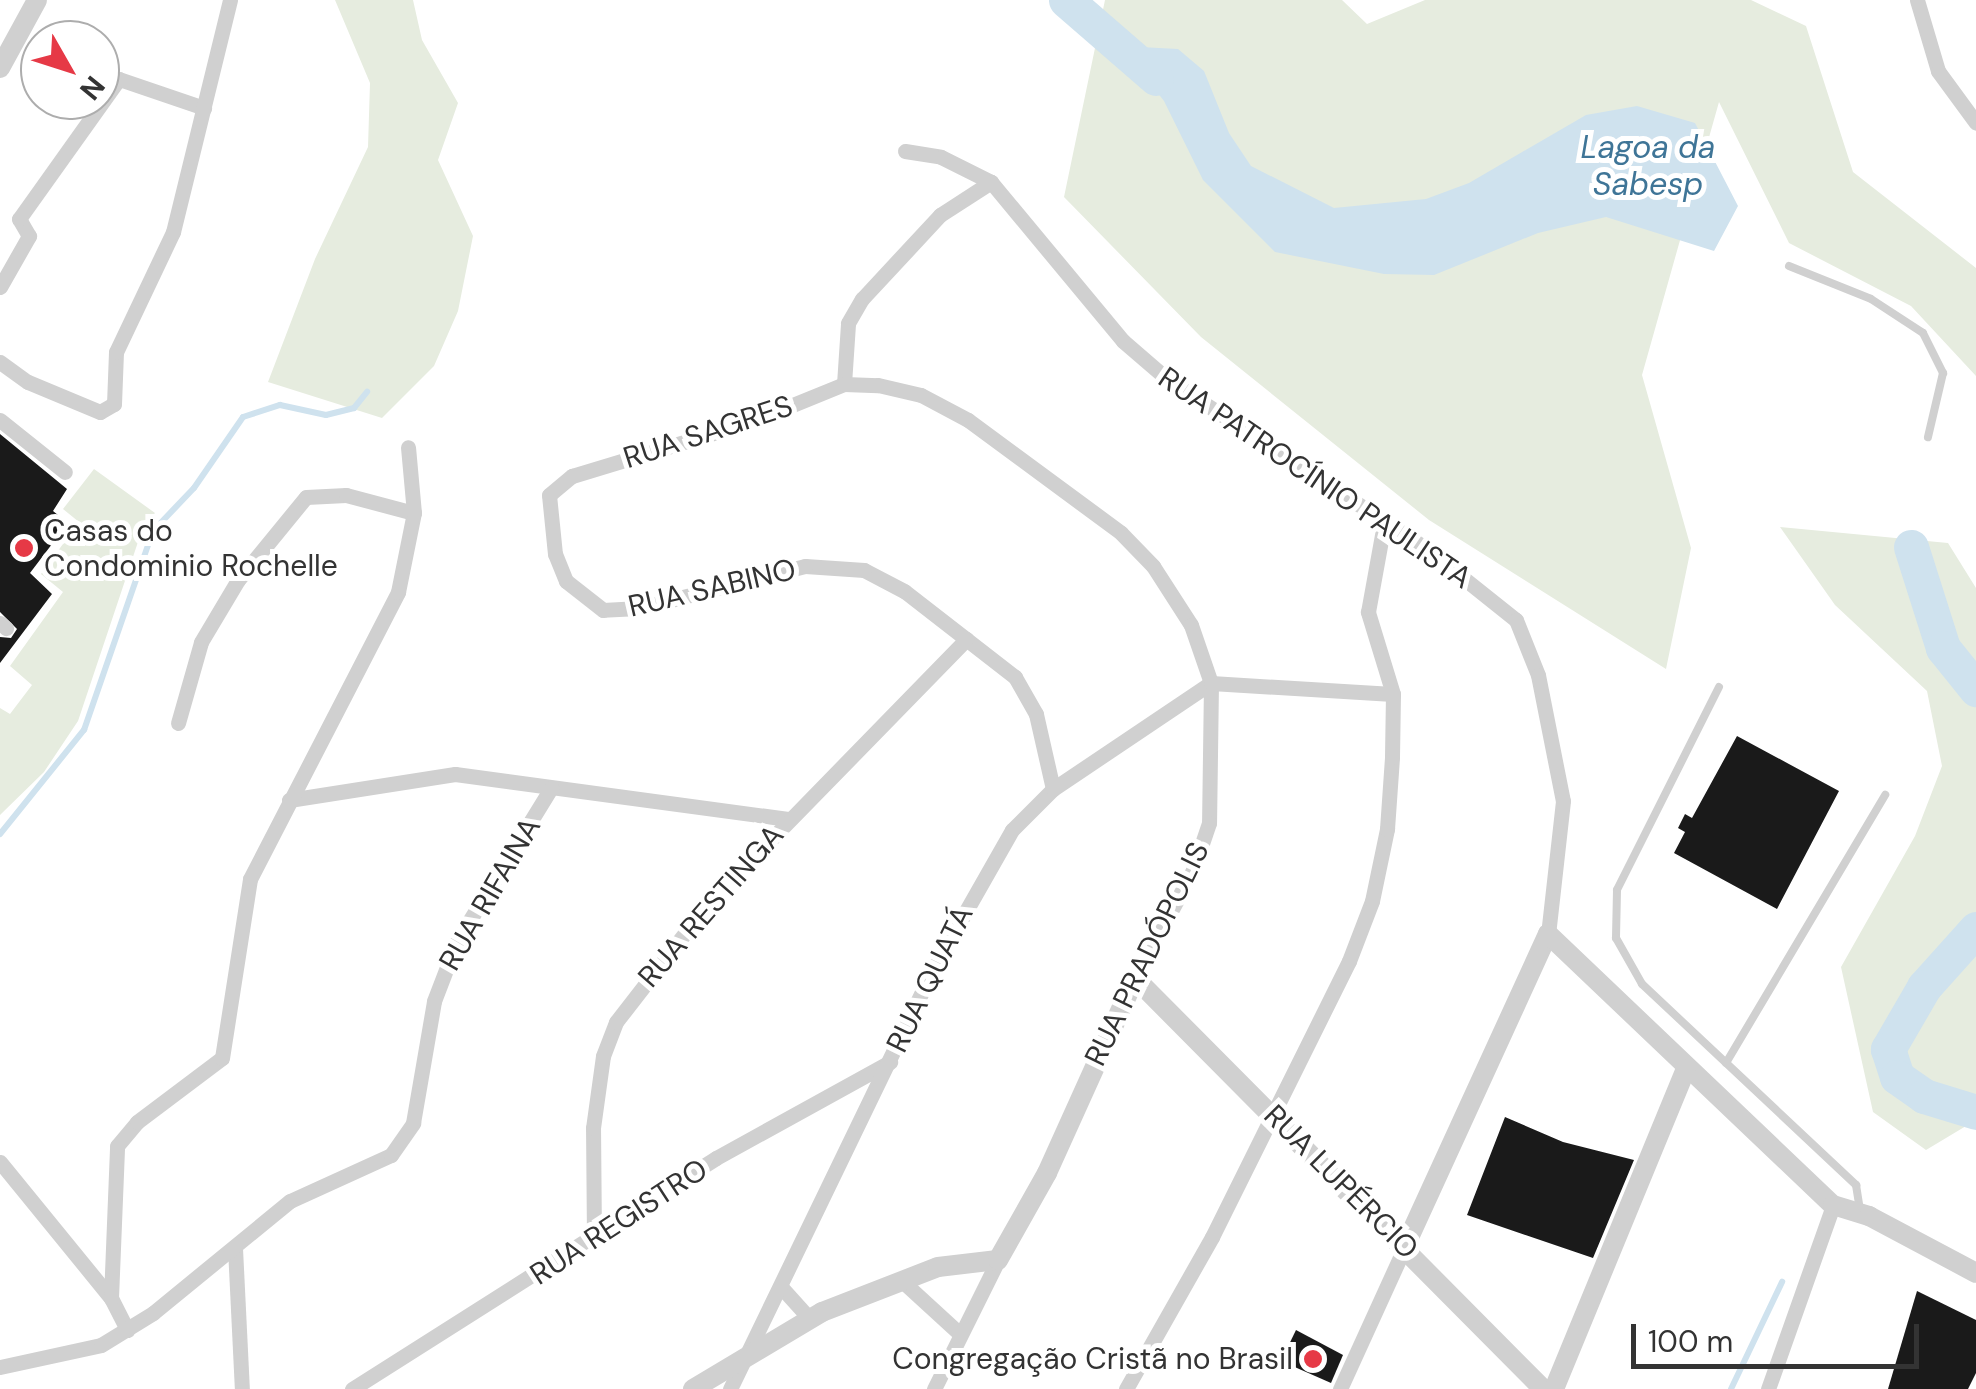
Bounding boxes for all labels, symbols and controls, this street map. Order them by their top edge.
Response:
north arrow [20,20,120,120]
text: N [71,68,113,108]
water label: Lagoa da Sabesp [1581,129,1715,204]
street label: RUA PATROCÍNIO PAULISTA [1152,360,1478,596]
street label: RUA SAGRES [619,388,797,476]
place label: Casas do Condominio Rochelle [44,513,338,584]
marker: Casas do Condominio Rochelle [13,537,35,559]
street label: RUA SABINO [625,551,799,625]
street label: RUA RIFAINA [432,811,548,977]
street label: RUA RESTINGA [631,817,791,995]
street label: RUA PRADÓPOLIS [1077,836,1217,1072]
street label: RUA QUATÁ [879,900,981,1058]
street label: RUA LUPÉRCIO [1257,1098,1425,1266]
street label: RUA REGISTRO [524,1151,714,1293]
scale bar [1636,1304,1924,1366]
text: 100 m [1648,1322,1733,1361]
place label: Congregação Cristã no Brasil [892,1341,1293,1377]
marker: Congregação Cristã no Brasil [1302,1348,1324,1370]

